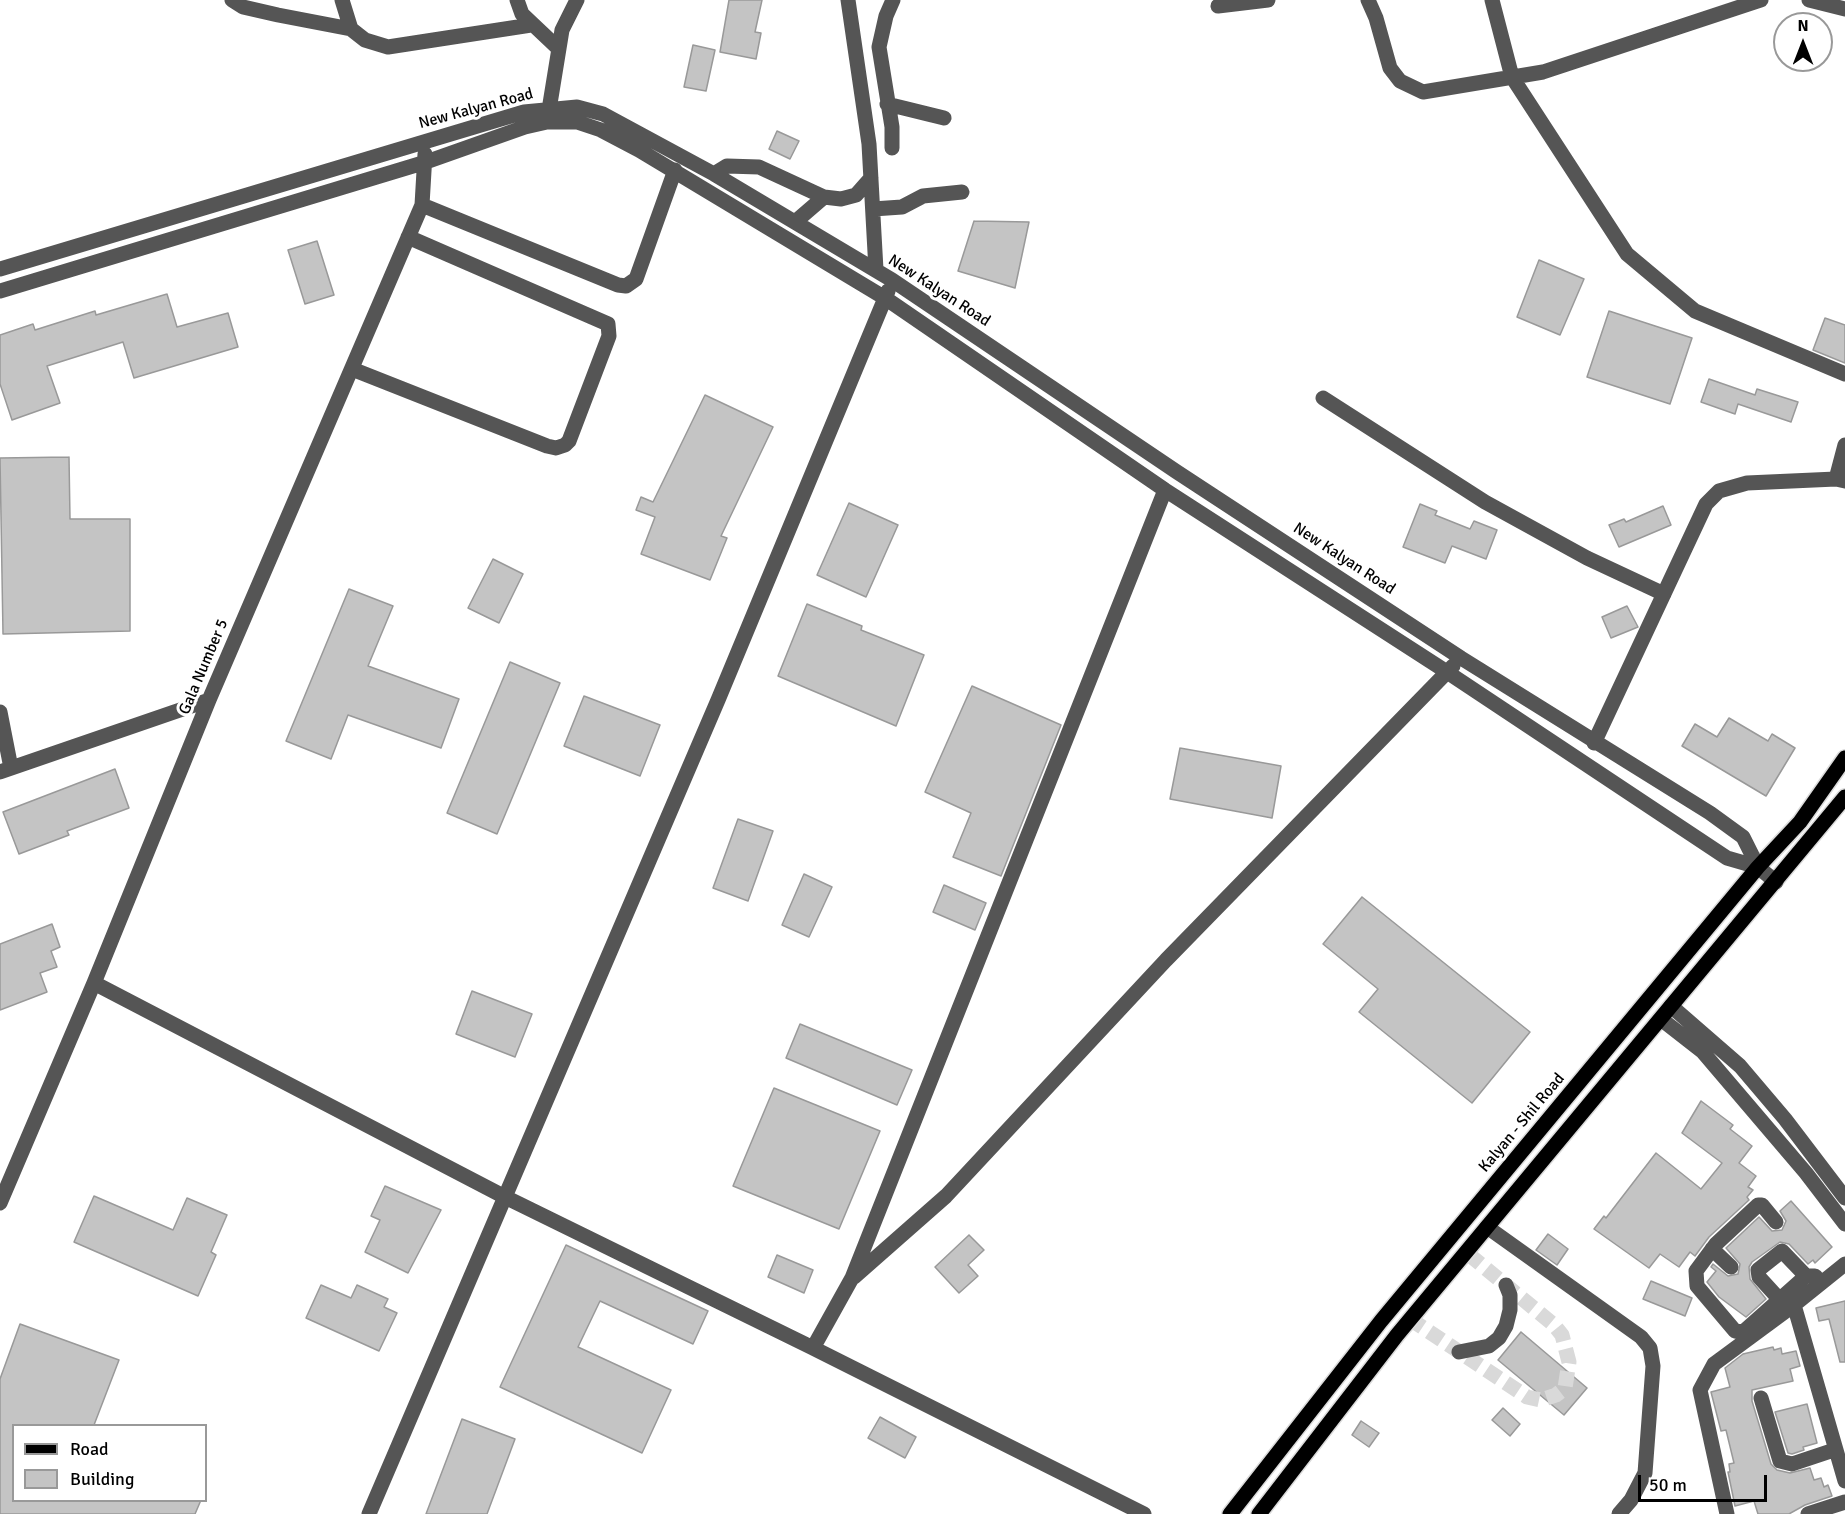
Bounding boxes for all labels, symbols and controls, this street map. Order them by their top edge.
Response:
north arrow [1773,12,1833,72]
text: N [1797,16,1809,36]
street label: New Kalyan Road [417,84,535,134]
street label: New Kalyan Road [884,251,994,331]
street label: New Kalyan Road [1289,519,1399,599]
street label: Gala Number 5 [175,616,233,718]
street label: Kalyan - Shil Road [1475,1070,1569,1176]
legend [12,1424,207,1502]
text: Road [70,1438,109,1460]
scale bar [1641,1463,1770,1501]
text: Building [70,1468,134,1490]
text: 50 m [1649,1474,1687,1496]

